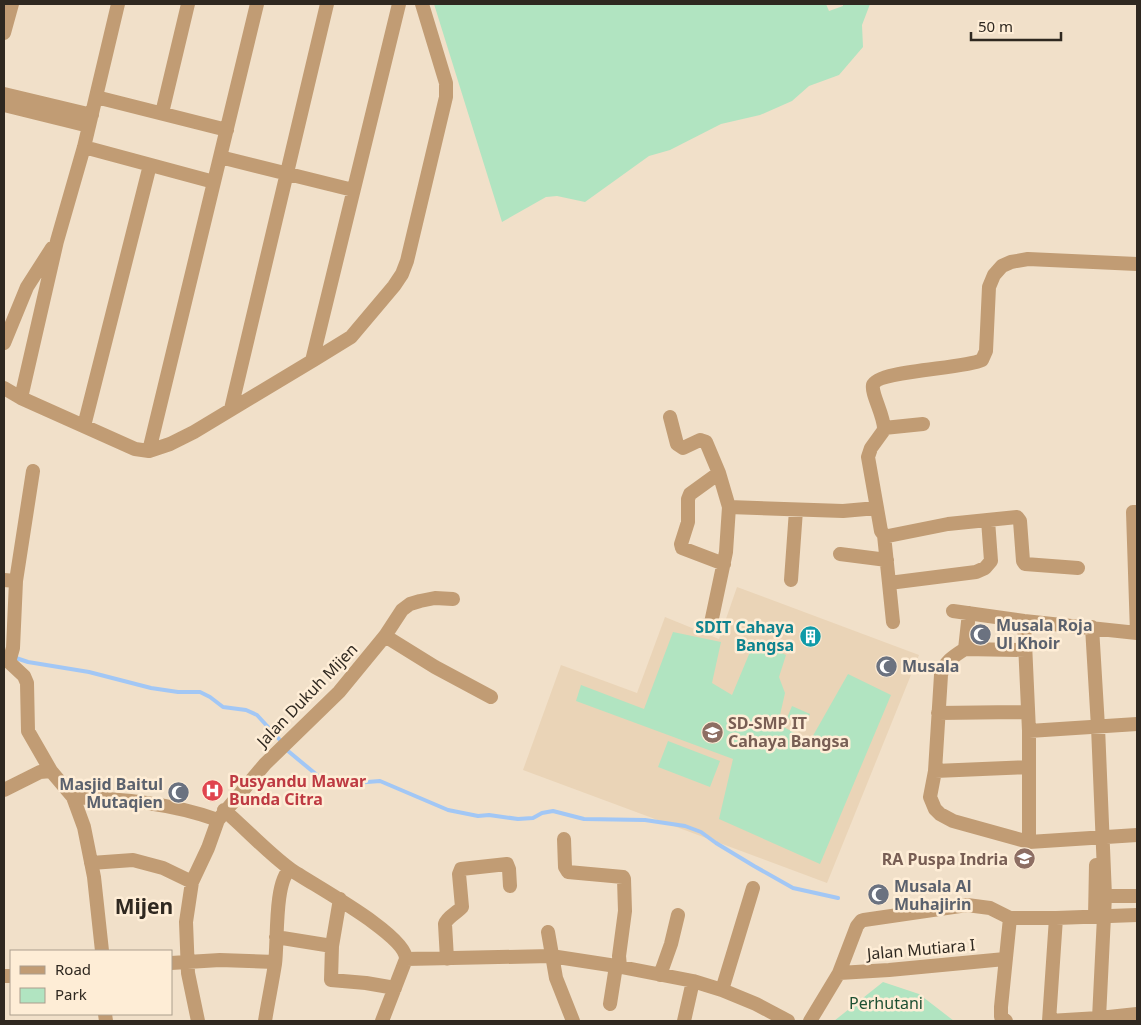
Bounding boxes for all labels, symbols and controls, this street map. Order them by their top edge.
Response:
scale bar [971,10,1061,42]
text: 50 m [978,16,1013,36]
place label: Musala Roja Ul Khoir [996,614,1092,654]
place label: SDIT Cahaya Bangsa [695,616,794,656]
mosque icon: Musala Roja Ul Khoir [968,622,992,646]
building icon: SDIT Cahaya Bangsa [798,624,822,648]
street label: Jalan Dukuh Mijen [250,638,362,753]
mosque icon: Musala [874,654,898,678]
place label: Musala [902,655,959,677]
place label: SD-SMP IT Cahaya Bangsa [728,712,849,752]
school or university icon: SD-SMP IT Cahaya Bangsa [700,720,724,744]
place label: Pusyandu Mawar Bunda Citra [229,770,366,810]
place label: Masjid Baitul Mutaqien [59,773,163,813]
hospital icon: Pusyandu Mawar Bunda Citra [201,778,225,802]
mosque icon: Masjid Baitul Mutaqien [167,781,191,805]
school or university icon: RA Puspa Indria [1012,847,1036,871]
place label: RA Puspa Indria [882,848,1008,870]
place label: Musala Al Muhajirin [894,875,971,915]
mosque icon: Musala Al Muhajirin [866,883,890,907]
district label: Mijen [115,892,173,920]
street label: Jalan Mutiara I [864,933,976,965]
legend [10,950,172,1015]
text: Road [55,959,91,979]
text: Park [55,984,87,1004]
park label: Perhutani [849,992,923,1014]

